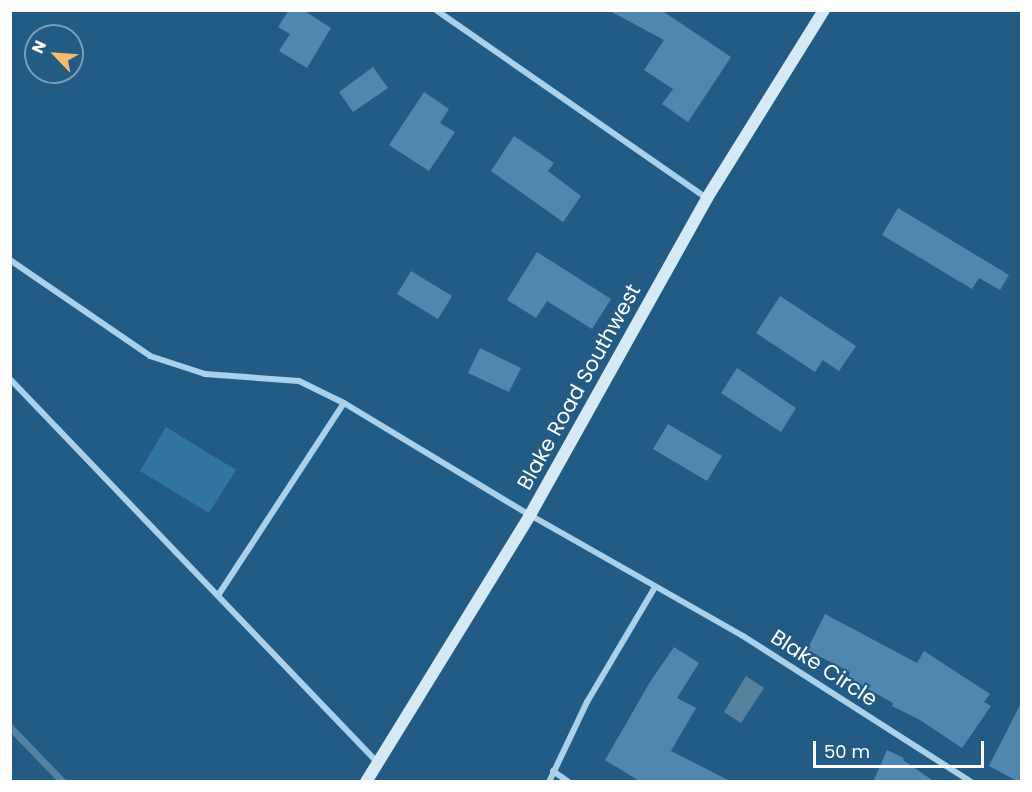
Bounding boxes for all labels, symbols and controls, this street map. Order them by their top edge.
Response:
north arrow [24,24,84,84]
text: N [26,37,52,57]
street label: Blake Road Southwest [512,280,646,494]
street label: Blake Circle [766,624,882,712]
scale bar [816,729,987,767]
text: 50 m [824,739,870,764]

